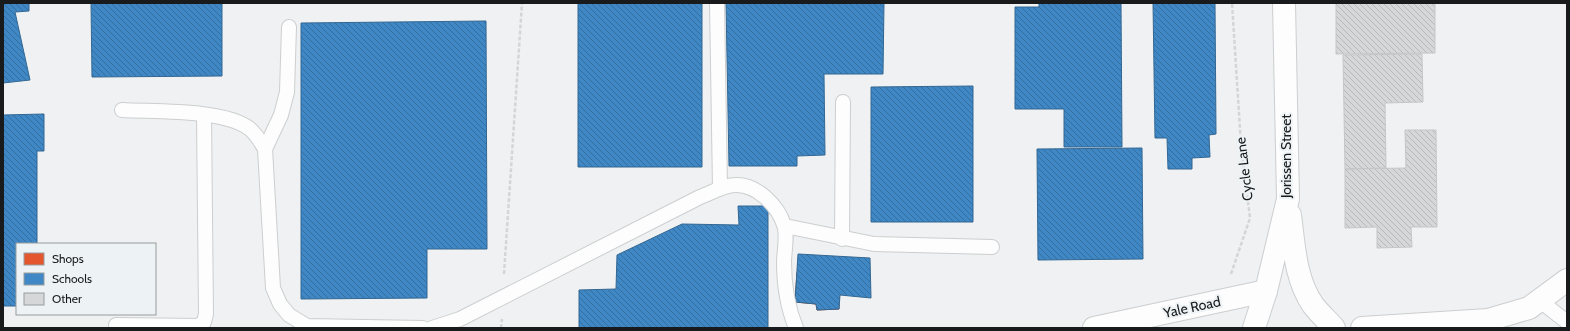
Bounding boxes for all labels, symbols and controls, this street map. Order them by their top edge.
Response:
street label: Jorissen Street [1277,114,1295,199]
street label: Cycle Lane [1231,136,1257,202]
legend [16,243,156,315]
text: Shops [52,251,84,266]
text: Schools [52,271,92,286]
text: Other [52,291,82,306]
street label: Yale Road [1161,292,1222,322]

